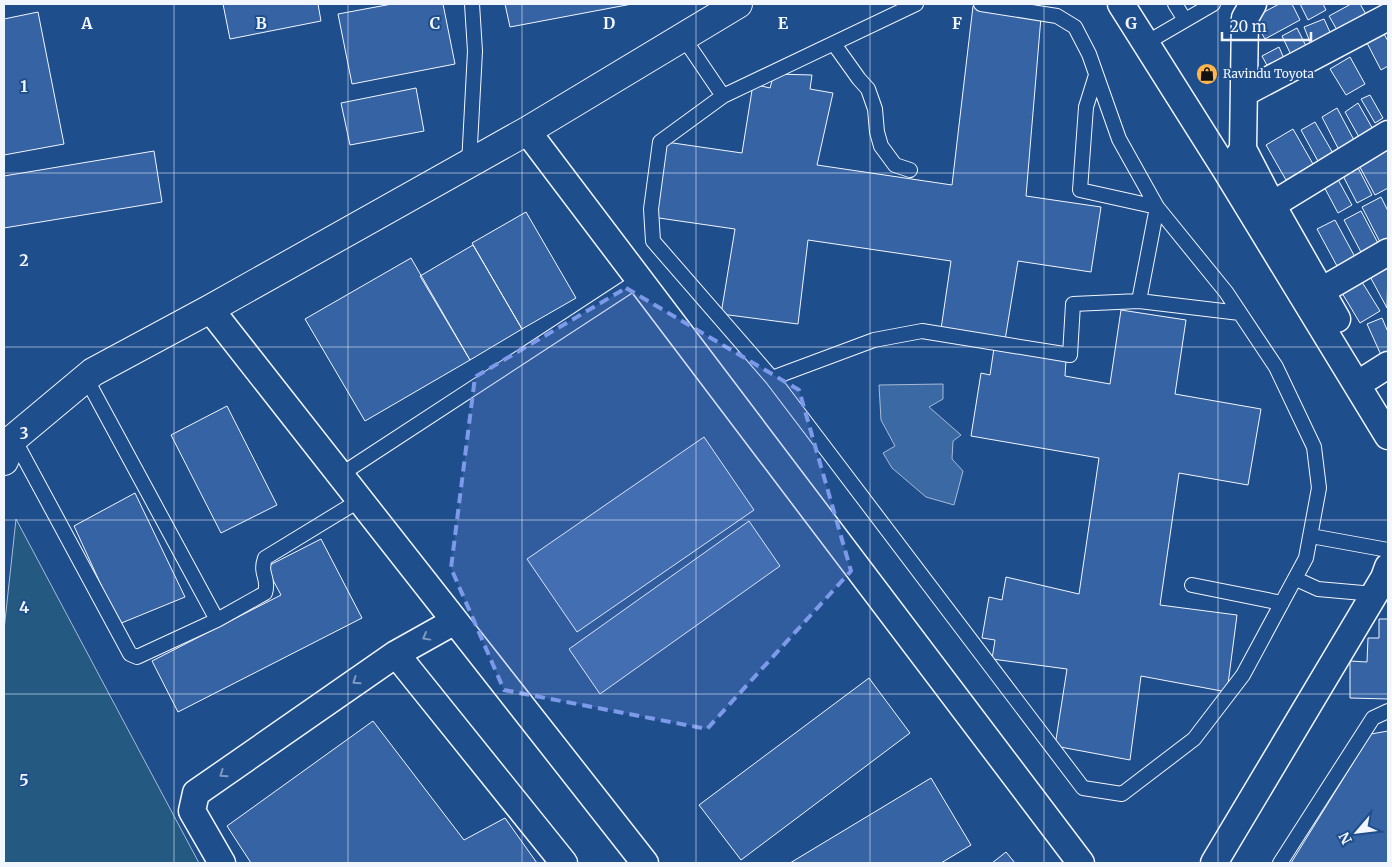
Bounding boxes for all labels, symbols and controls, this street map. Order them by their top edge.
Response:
scale bar [1222,10,1311,42]
text: A [80,13,93,33]
text: B [255,13,267,33]
text: C [430,13,440,33]
text: D [603,13,615,33]
text: E [778,13,789,33]
text: F [952,13,962,33]
text: G [1125,13,1137,33]
text: 20 m [1230,17,1267,36]
shop icon: Ravindu Toyota [1195,62,1219,86]
place label: Ravindu Toyota [1223,66,1314,81]
text: 1 [20,76,28,96]
text: 2 [19,250,29,270]
text: 3 [19,423,29,443]
text: 4 [19,597,29,617]
one-way arrow [422,631,431,641]
one-way arrow [353,675,362,684]
one-way arrow [219,768,229,777]
text: 5 [19,770,29,790]
north arrow [1332,807,1382,857]
text: N [1335,829,1356,847]

